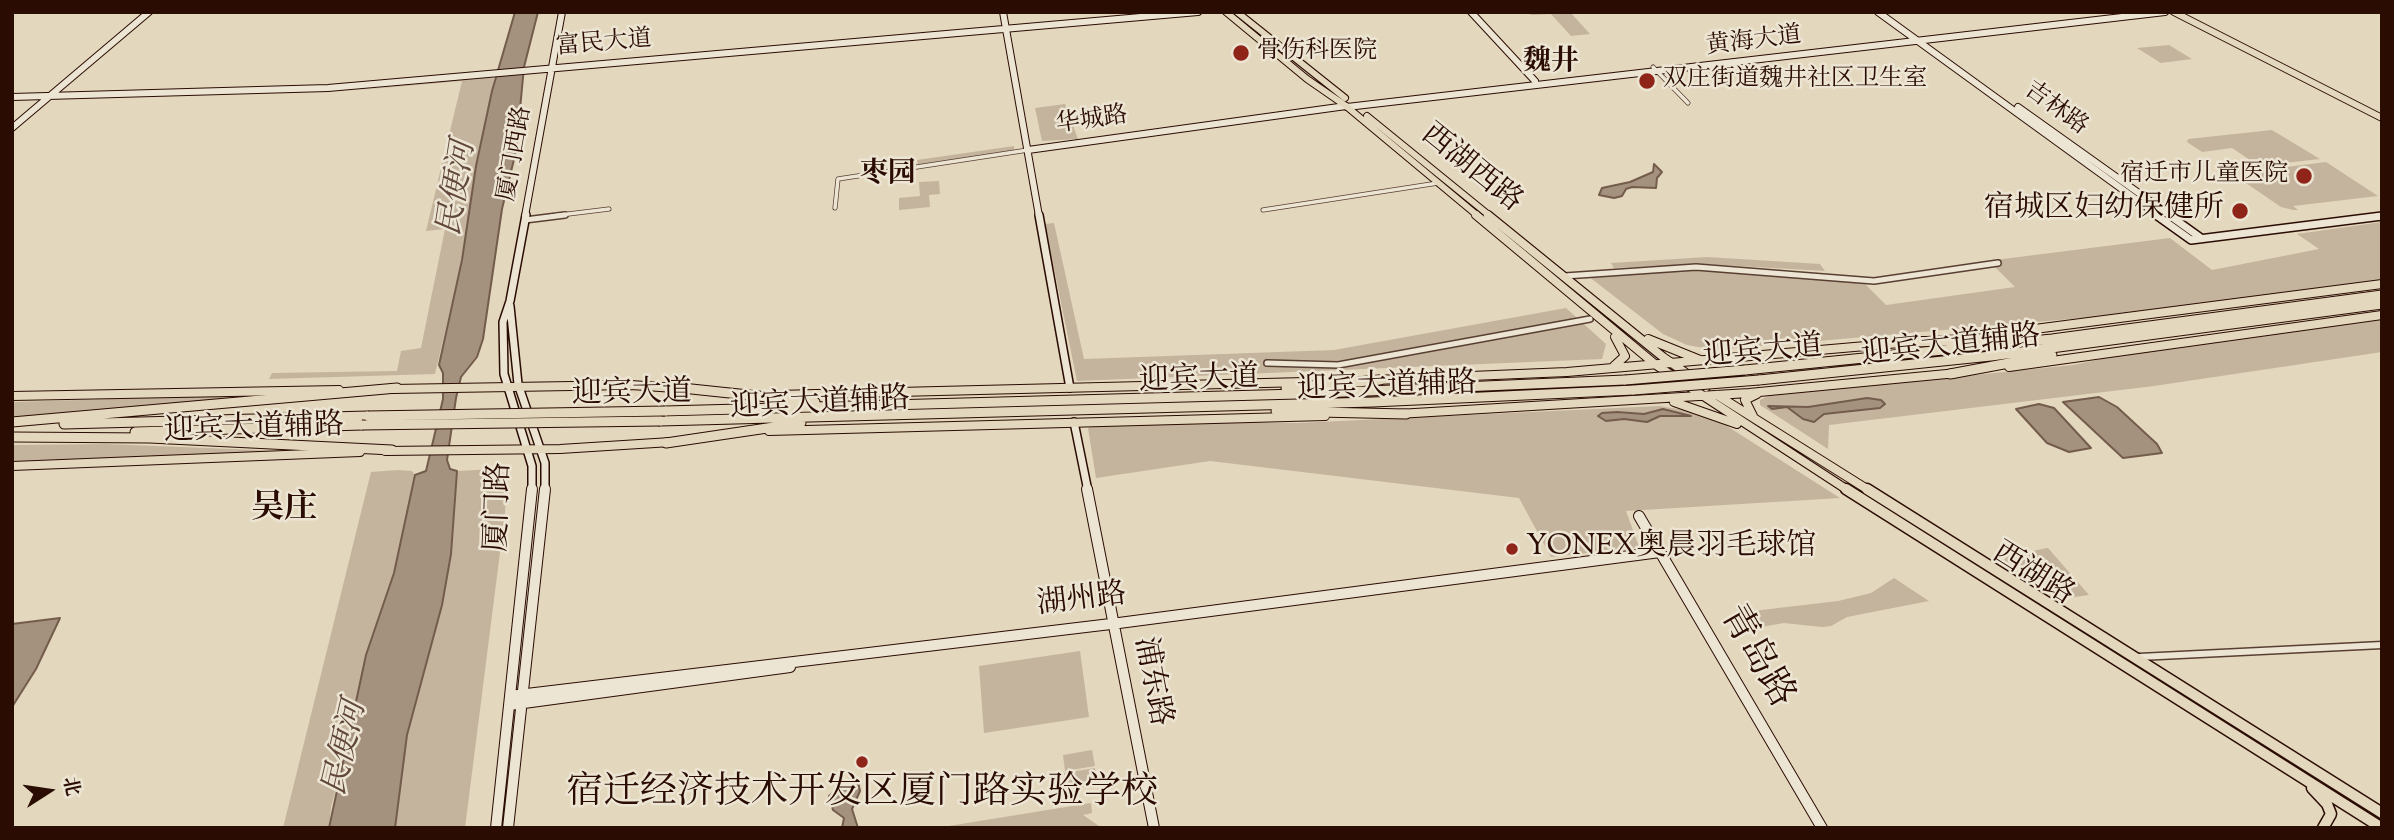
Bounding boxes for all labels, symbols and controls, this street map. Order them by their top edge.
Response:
street label: 黄海大道 [1705,23,1803,63]
street label: 富民大道 [555,26,653,64]
place label: 骨伤科医院 [1257,39,1377,67]
marker: 骨伤科医院 [1231,43,1251,63]
district label: 魏井 [1523,47,1579,81]
place label: 双庄街道魏井社区卫生室 [1663,67,1927,95]
marker: 双庄街道魏井社区卫生室 [1637,71,1657,91]
street label: 吉林路 [2017,77,2093,143]
street label: 华城路 [1054,103,1130,141]
street label: 厦门西路 [494,104,540,204]
street label: 西湖西路 [1412,118,1528,222]
water label: 民便河 [434,139,486,239]
district label: 枣园 [860,159,916,193]
place label: 宿迁市儿童医院 [2120,162,2288,190]
marker: 宿迁市儿童医院 [2294,166,2314,186]
place label: 宿城区妇幼保健所 [1984,193,2224,229]
marker: 宿城区妇幼保健所 [2230,201,2250,221]
street label: 迎宾大道辅路 [1860,321,2042,375]
street label: 迎宾大道 [1702,331,1824,377]
street label: 迎宾大道 [1138,362,1260,402]
street label: 迎宾大道辅路 [1296,368,1478,410]
street label: 迎宾大道 [572,377,692,415]
street label: 迎宾大道辅路 [729,383,911,429]
street label: 迎宾大道辅路 [163,410,345,452]
street label: 厦门路 [481,461,521,553]
district label: 吴庄 [251,491,317,531]
place label: YONEX奥晨羽毛球馆 [1526,531,1816,567]
street label: 西湖路 [1984,537,2080,615]
marker: YONEX奥晨羽毛球馆 [1504,541,1520,557]
street label: 湖州路 [1035,579,1129,625]
street label: 青岛路 [1707,599,1801,717]
street label: 浦东路 [1124,634,1176,730]
water label: 民便河 [318,698,378,800]
marker: 宿迁经济技术开发区厦门路实验学校 [854,754,870,770]
north arrow [14,756,84,826]
text: 北 [55,774,85,799]
place label: 宿迁经济技术开发区厦门路实验学校 [566,774,1158,818]

